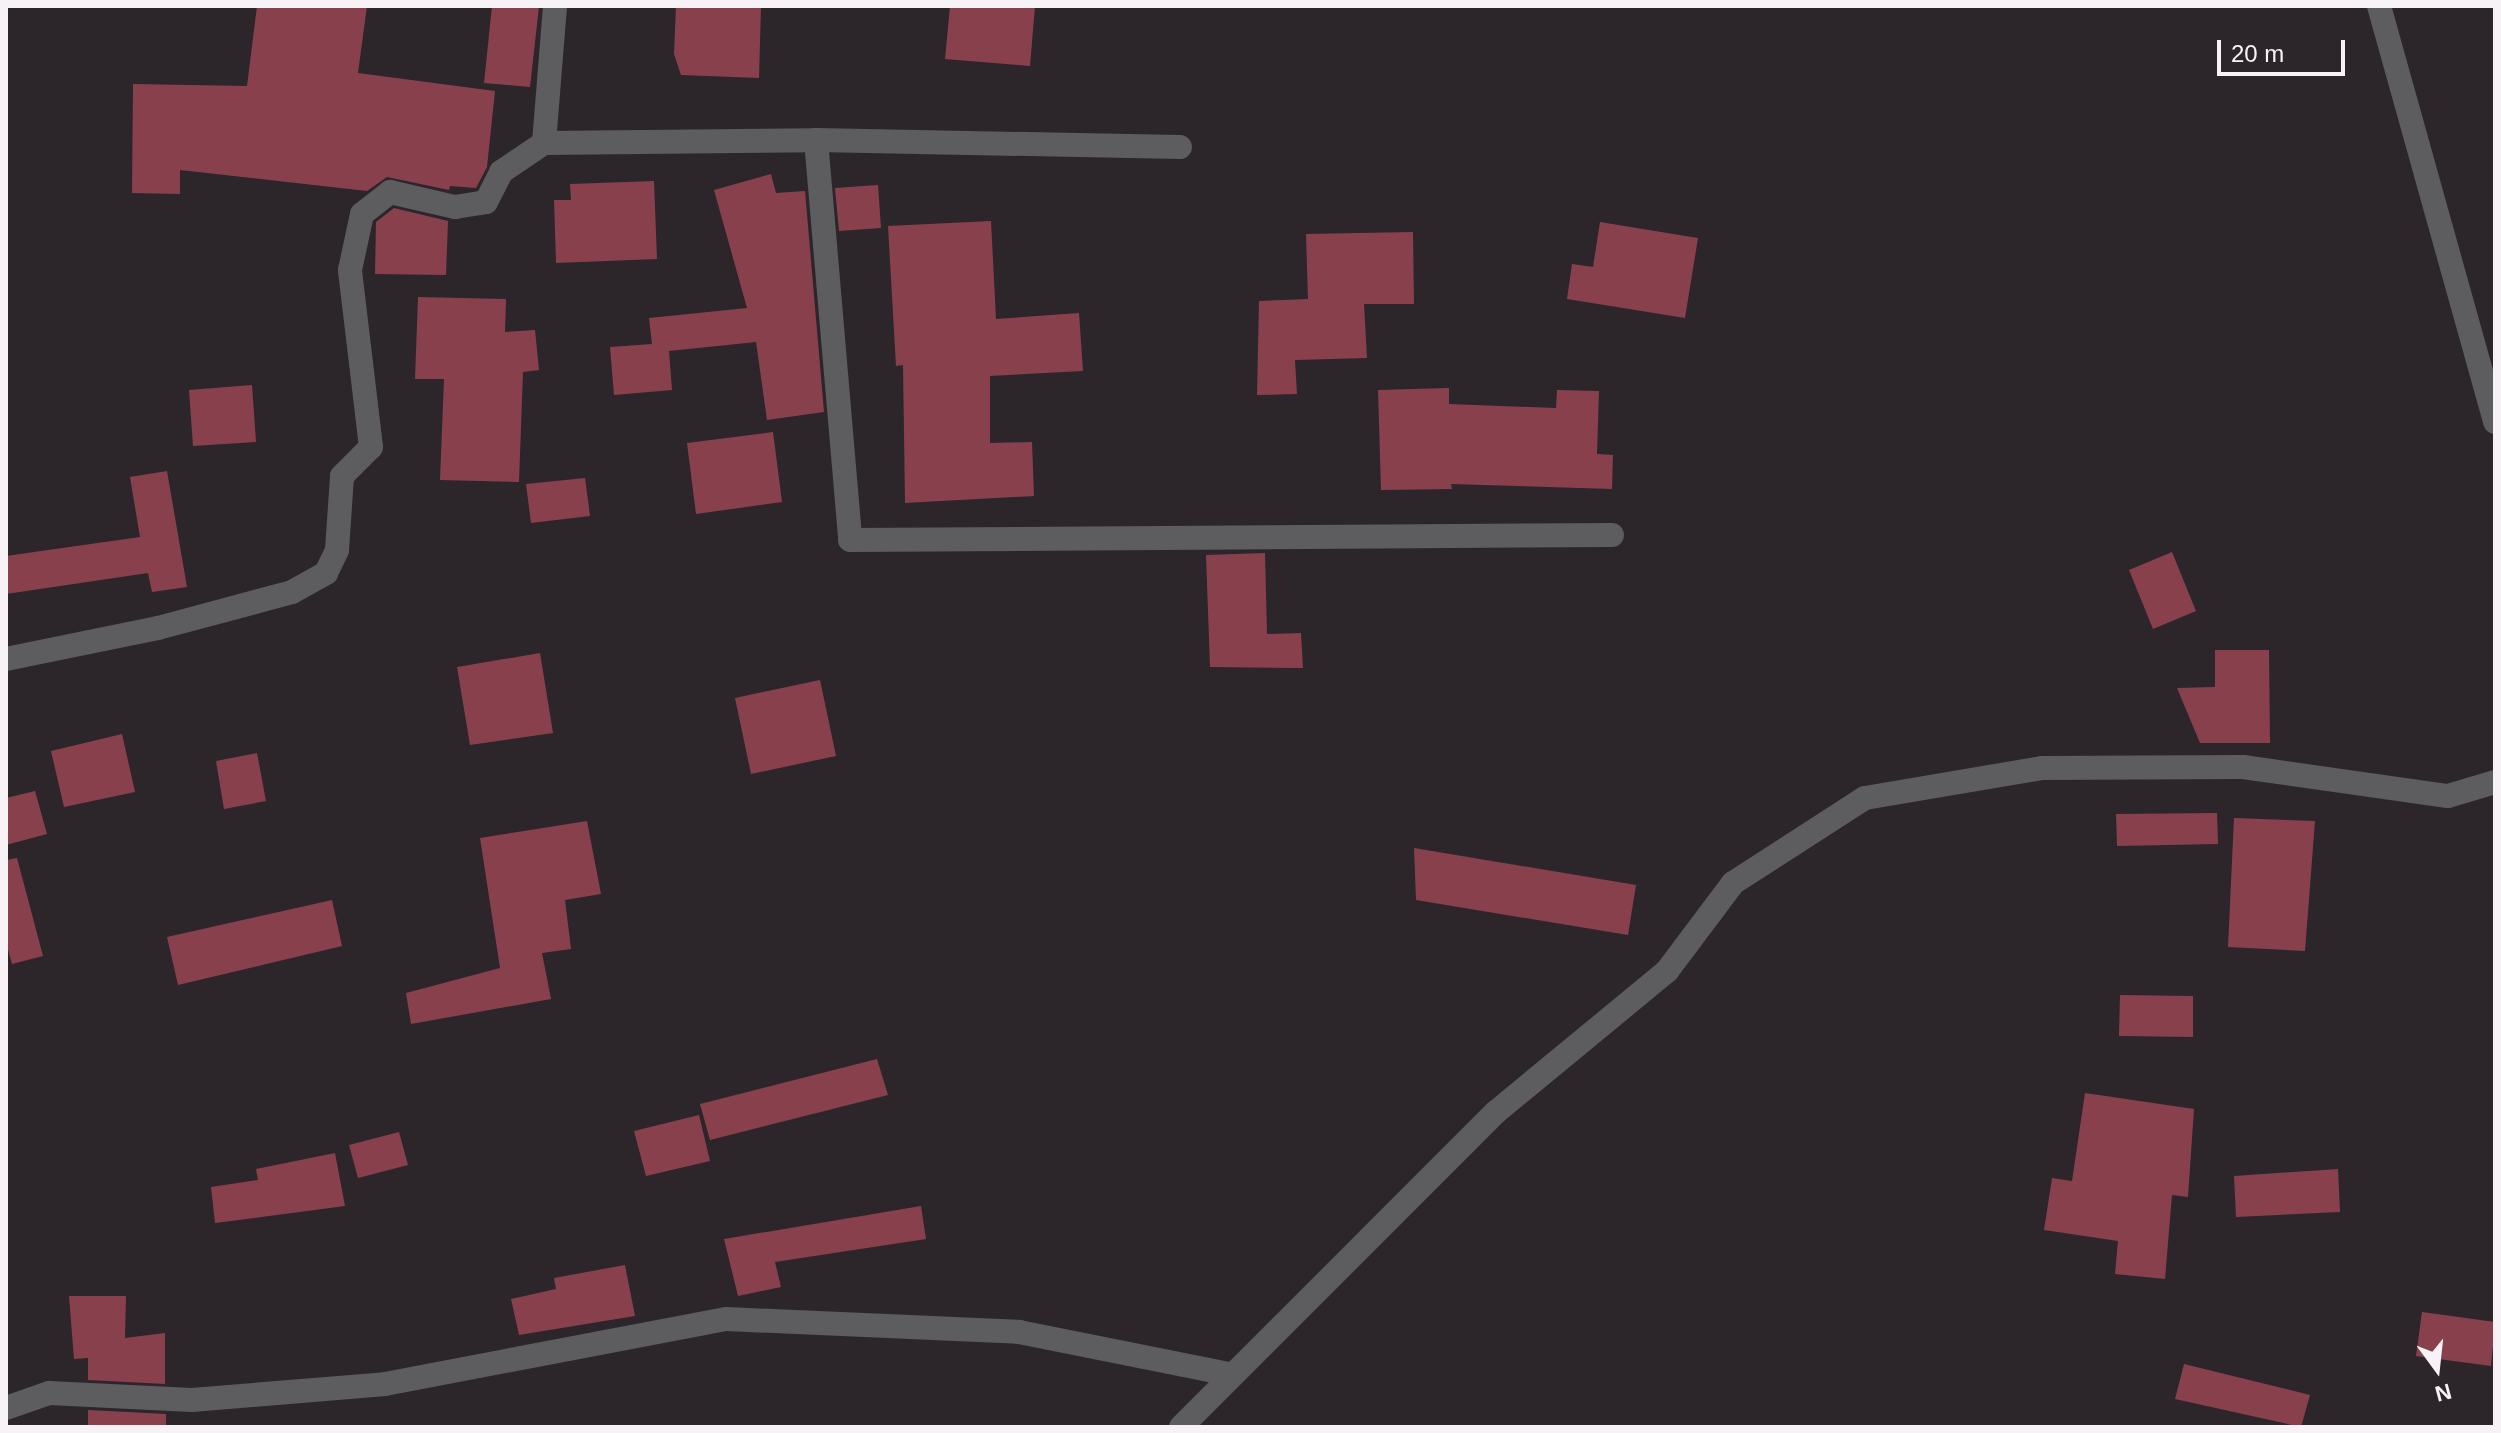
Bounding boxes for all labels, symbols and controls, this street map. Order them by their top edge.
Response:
scale bar [2221,24,2349,74]
text: 20 m [2231,40,2284,67]
north arrow [2397,1329,2477,1409]
text: N [2432,1379,2454,1407]

